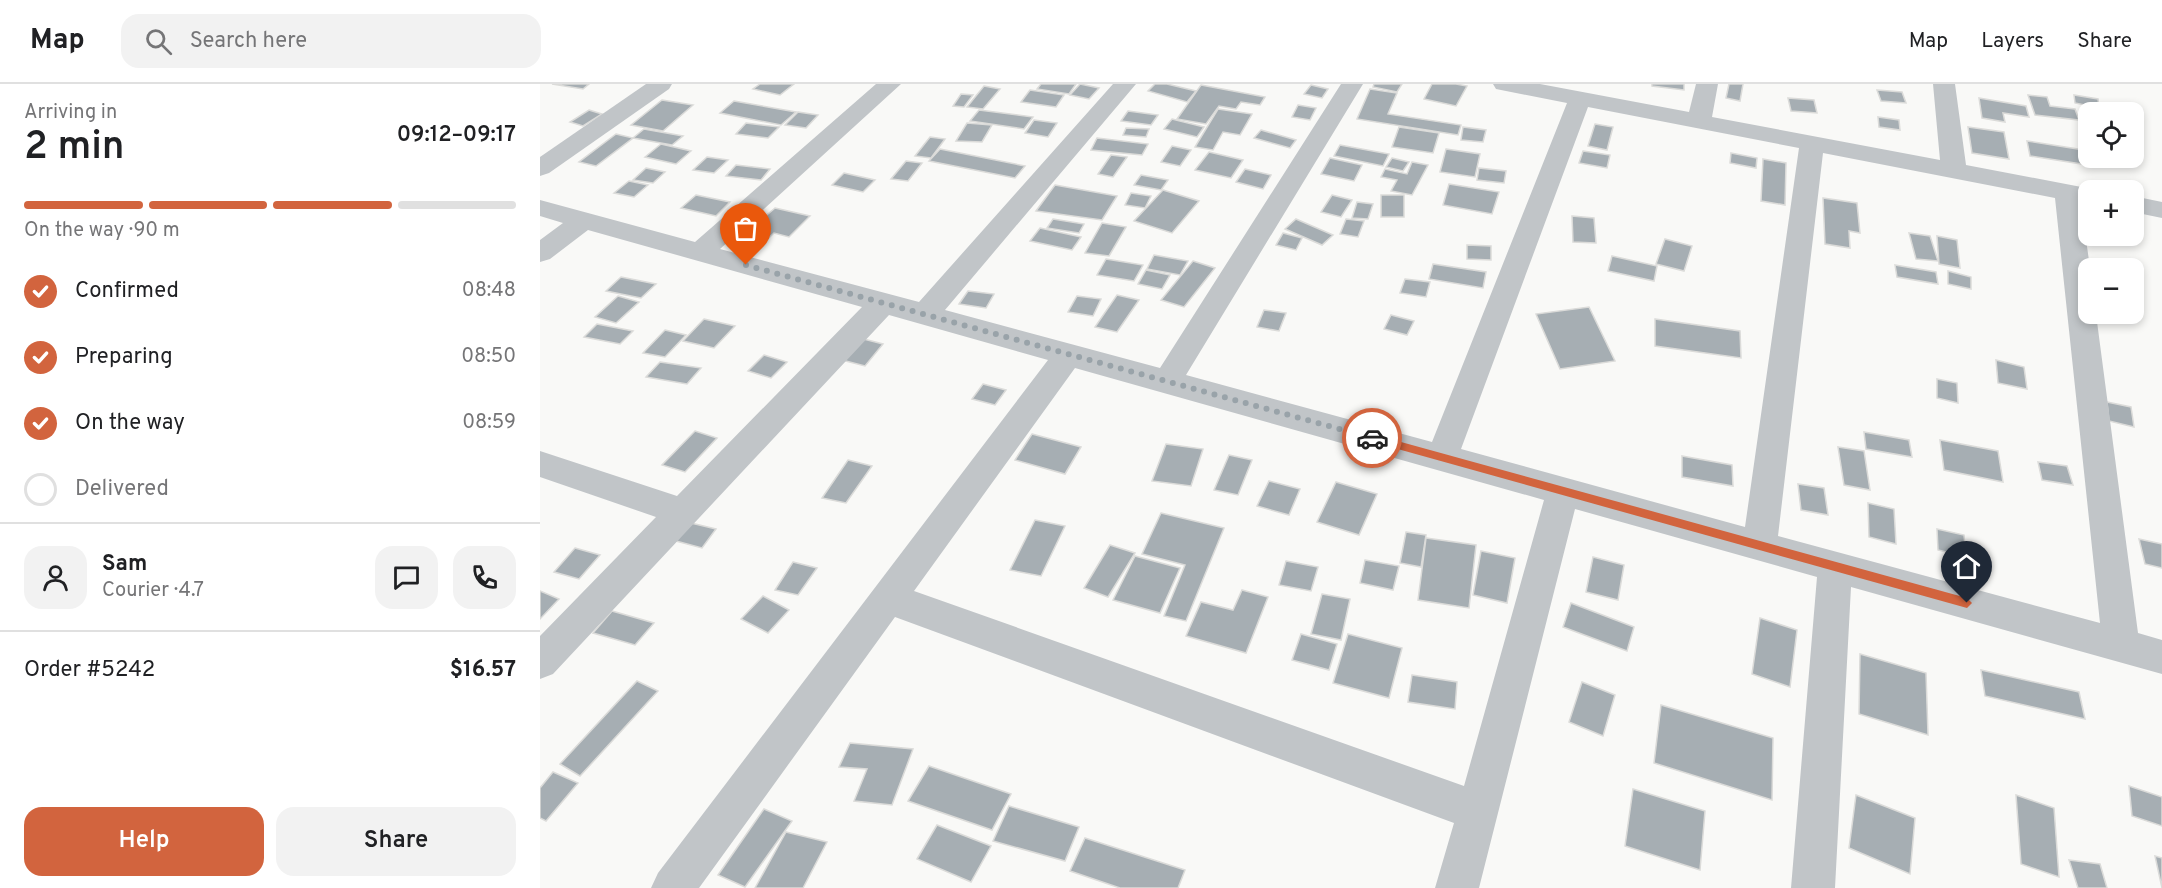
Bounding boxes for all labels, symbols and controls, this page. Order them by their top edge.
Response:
search box [121,14,541,68]
text: Map [30,23,85,59]
icon: search [142,25,175,58]
text: Search here [190,28,307,55]
text: Map [1909,28,1948,55]
text: Layers [1981,28,2044,55]
text: Share [2077,28,2132,55]
text: Arriving in [24,100,117,126]
map controls [2078,102,2144,324]
button: locate [2078,102,2144,168]
text: 09:12–09:17 [397,122,516,149]
text: 2 min [24,124,125,173]
button: + [2078,180,2144,246]
pin [720,203,771,265]
icon: bag [729,212,762,245]
text: On the way · 90 m [24,218,180,244]
button: − [2078,258,2144,324]
icon: check [24,275,57,308]
text: Confirmed [75,278,179,305]
text: 08:48 [462,278,516,304]
icon: check [24,341,57,374]
text: Preparing [75,344,173,371]
text: 08:50 [461,344,516,370]
icon: check [24,407,57,440]
courier [1342,408,1402,468]
text: On the way [75,410,185,437]
text: 08:59 [462,410,516,436]
icon: car [1356,422,1389,455]
text: Delivered [75,476,169,503]
pin [1941,541,1992,603]
button: person [24,546,87,609]
button: chat [375,546,438,609]
button: phone [453,546,516,609]
icon: home [1950,550,1983,583]
text: Sam [102,551,147,578]
text: Courier · 4.7 [102,578,204,604]
text: Order #5242 [24,657,155,684]
text: $16.57 [450,657,516,684]
button: Help [24,807,264,876]
button: Share [276,807,516,876]

